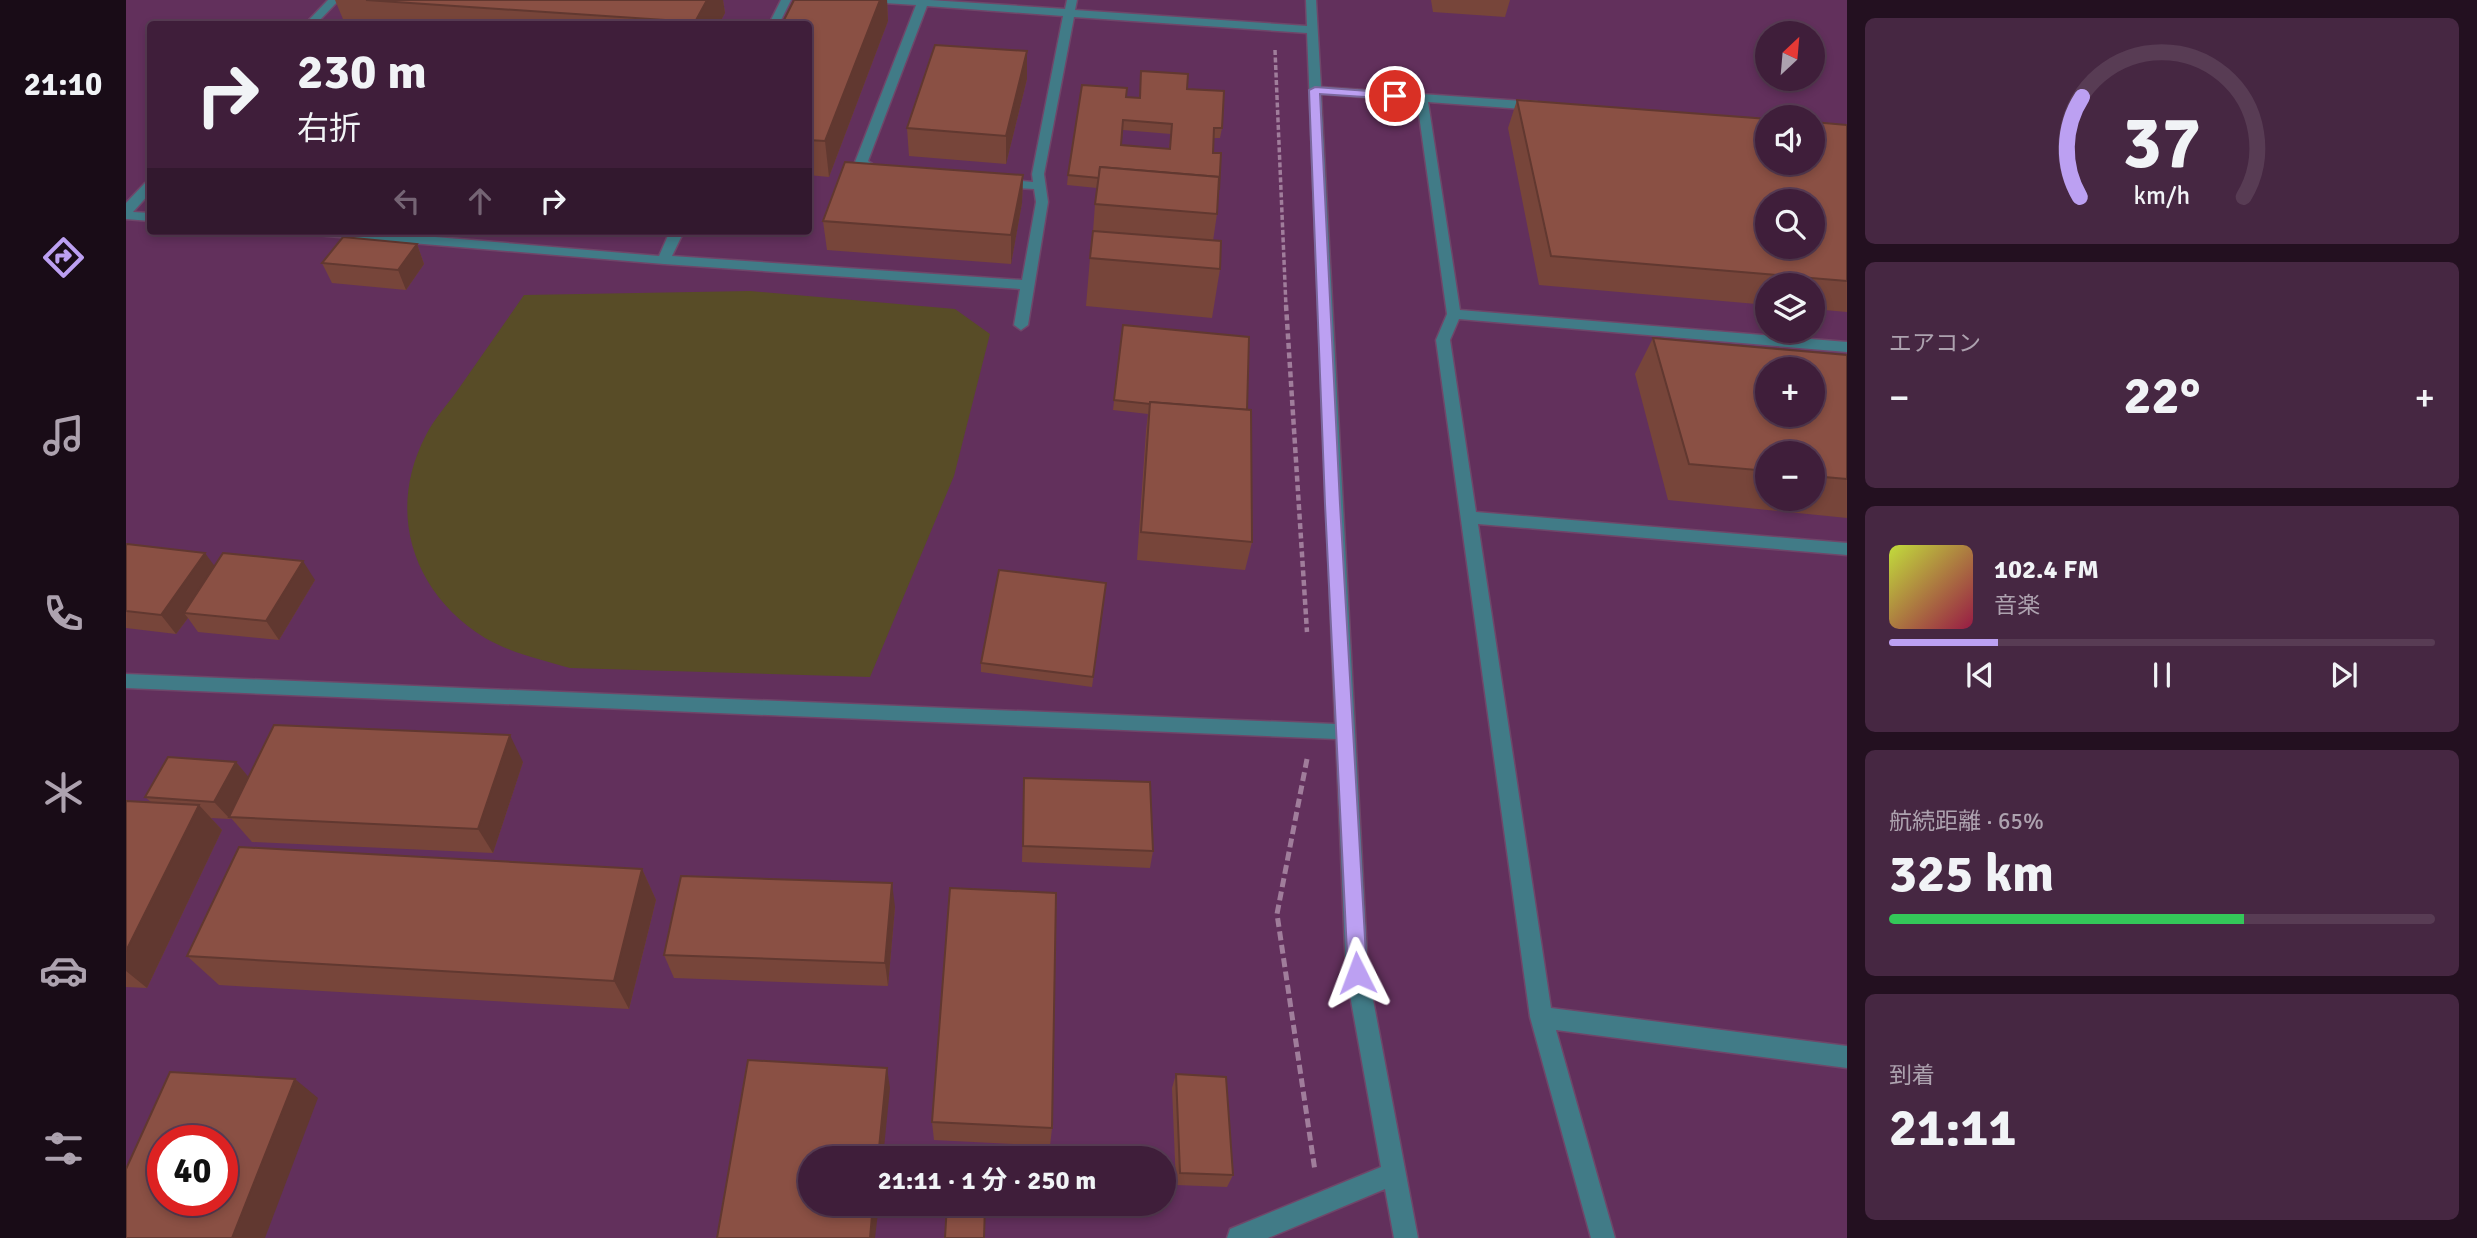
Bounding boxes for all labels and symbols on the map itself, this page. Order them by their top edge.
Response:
north arrow [1755,21,1825,91]
pin [1365,66,1425,126]
position arrow [1320,936,1394,1010]
speed limit sign: 40 [147,1125,238,1216]

